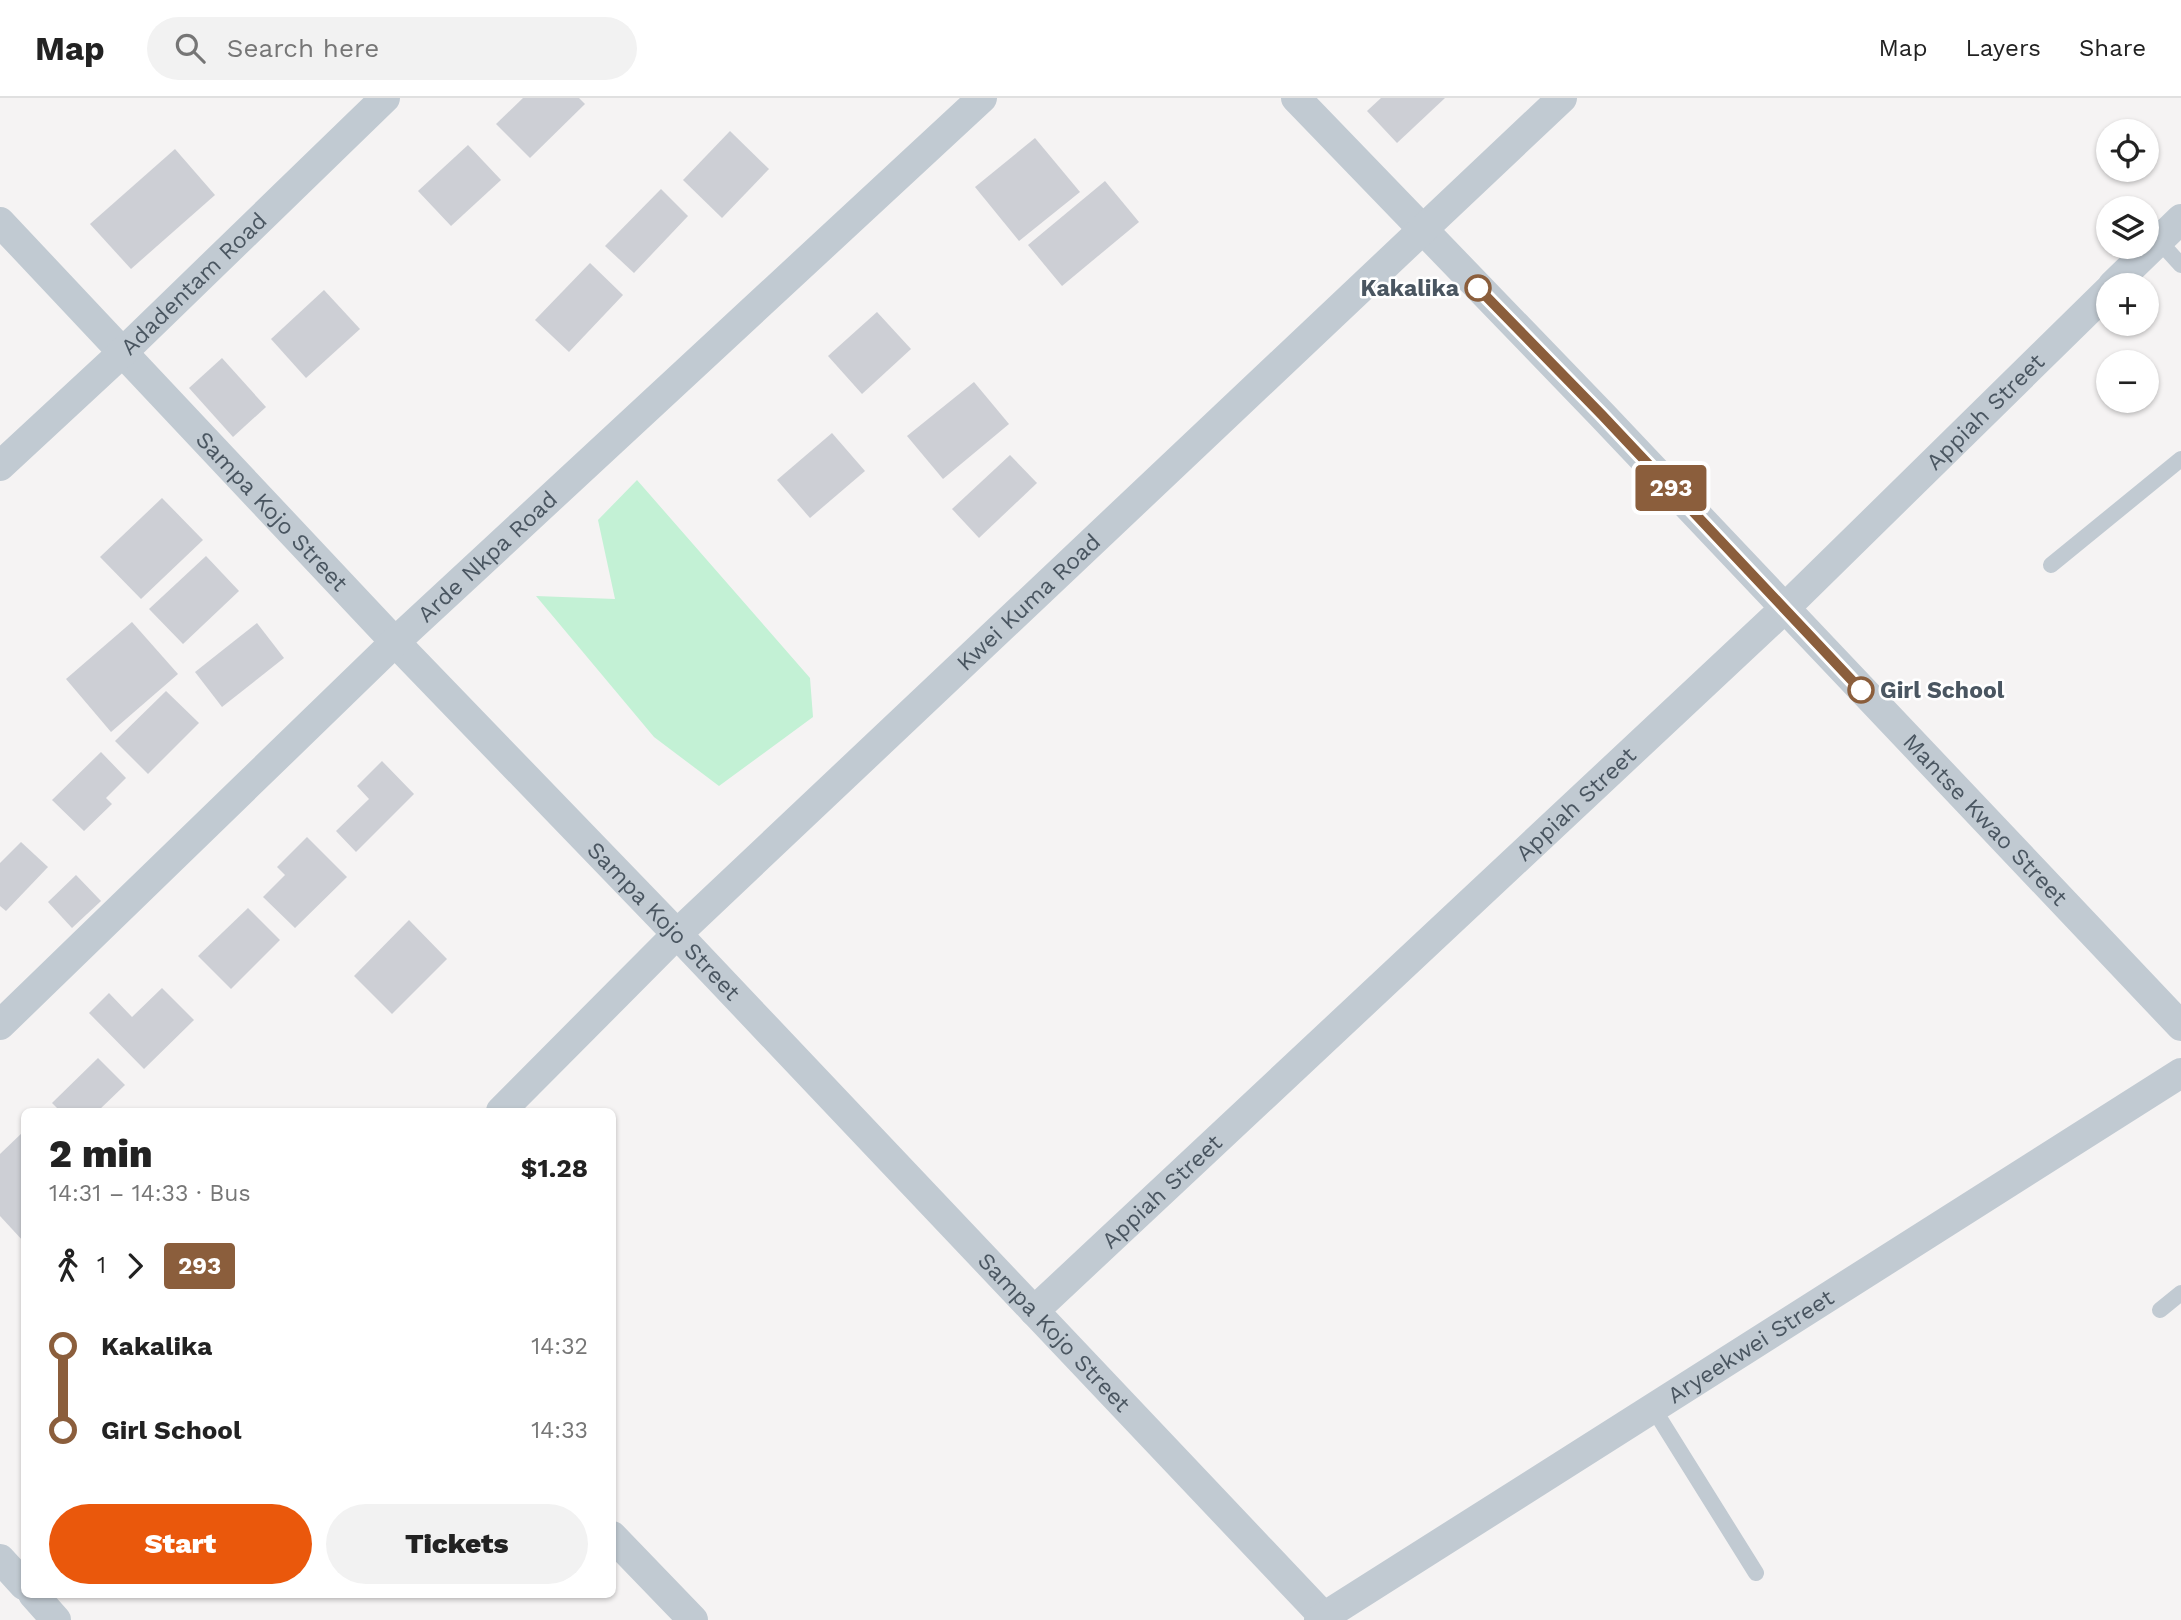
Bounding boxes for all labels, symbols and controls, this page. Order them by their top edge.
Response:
search box [147,17,637,80]
text: Map [35,29,105,68]
icon: search [171,29,209,67]
text: Search here [227,33,379,63]
text: Map [1879,34,1927,62]
text: Layers [1965,34,2041,62]
text: Share [2079,34,2146,62]
map controls [2096,119,2159,413]
button: locate [2096,119,2159,182]
button: layers [2096,196,2159,259]
street label: Adadentam Road [115,207,272,360]
button: + [2096,273,2159,336]
place label: Kakalika [1361,275,1460,302]
marker: Kakalika [1465,275,1491,301]
street label: Appiah Street [1920,348,2050,475]
button: − [2096,350,2159,413]
street label: Sampa Kojo Street [190,426,354,597]
line badge: 293 [1631,465,1711,511]
text: 293 [1649,474,1693,502]
street label: Arde Nkpa Road [412,485,563,628]
street label: Kwei Kuma Road [951,528,1106,676]
marker: Girl School [1848,677,1874,703]
place label: Girl School [1880,677,2005,704]
street label: Mantse Kwao Street [1898,728,2073,911]
street label: Appiah Street [1510,741,1642,867]
street label: Sampa Kojo Street [582,836,746,1006]
street label: Appiah Street [1096,1128,1228,1254]
text: 2 min [49,1132,153,1176]
text: $1.28 [521,1153,588,1183]
text: 14:31 – 14:33 · Bus [49,1180,251,1207]
icon: walk [49,1247,87,1285]
icon: forward [116,1247,154,1285]
street label: Sampa Kojo Street [973,1247,1136,1418]
text: 1 [97,1252,106,1279]
text: 293 [178,1252,221,1280]
street label: Aryeekwei Street [1662,1283,1839,1409]
text: Kakalika [101,1331,212,1361]
text: 14:32 [531,1333,588,1360]
text: Girl School [101,1415,241,1445]
text: 14:33 [531,1417,588,1444]
button: Start [49,1504,312,1584]
button: Tickets [326,1504,588,1584]

